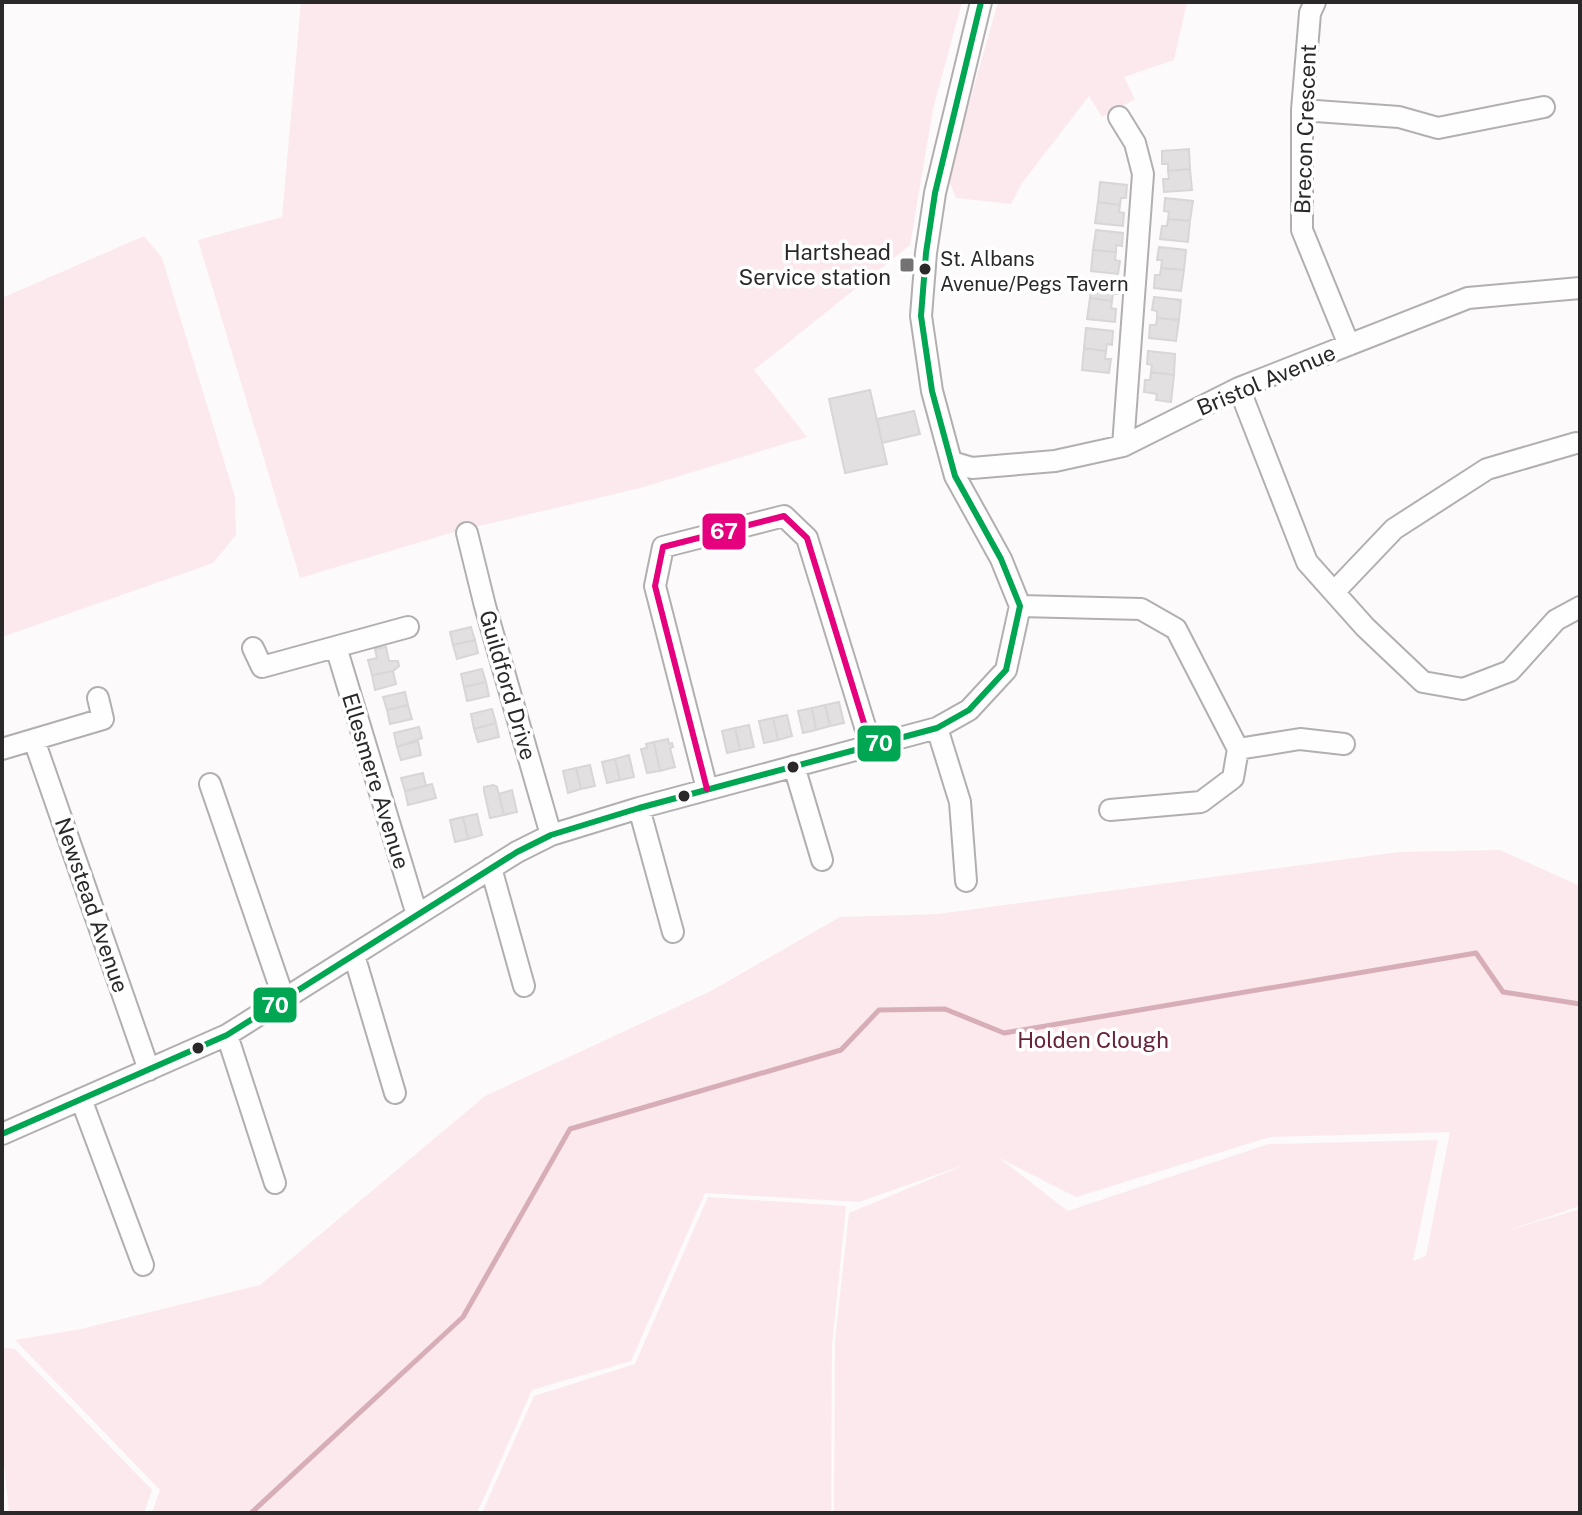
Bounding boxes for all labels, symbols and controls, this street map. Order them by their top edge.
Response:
street label: Brecon Crescent [1289,43,1321,215]
place label: Hartshead Service station [739,239,891,290]
place label: St. Albans Avenue/Pegs Tavern [940,247,1129,296]
marker: Hartshead Service station [898,256,916,274]
marker: St. Albans Avenue/Pegs Tavern [917,261,933,277]
street label: Bristol Avenue [1193,339,1339,421]
line badge: 67 [701,512,747,551]
text: 67 [710,518,738,544]
street label: Guildford Drive [474,607,542,763]
street label: Ellesmere Avenue [337,690,415,872]
line badge: 70 [856,724,902,763]
text: 70 [865,730,893,756]
unlabelled marker [785,759,801,775]
unlabelled marker [676,788,692,804]
street label: Newstead Avenue [50,814,134,996]
line badge: 70 [252,986,298,1024]
text: 70 [261,992,289,1018]
park label: Holden Clough [1017,1027,1169,1053]
unlabelled marker [190,1040,206,1056]

